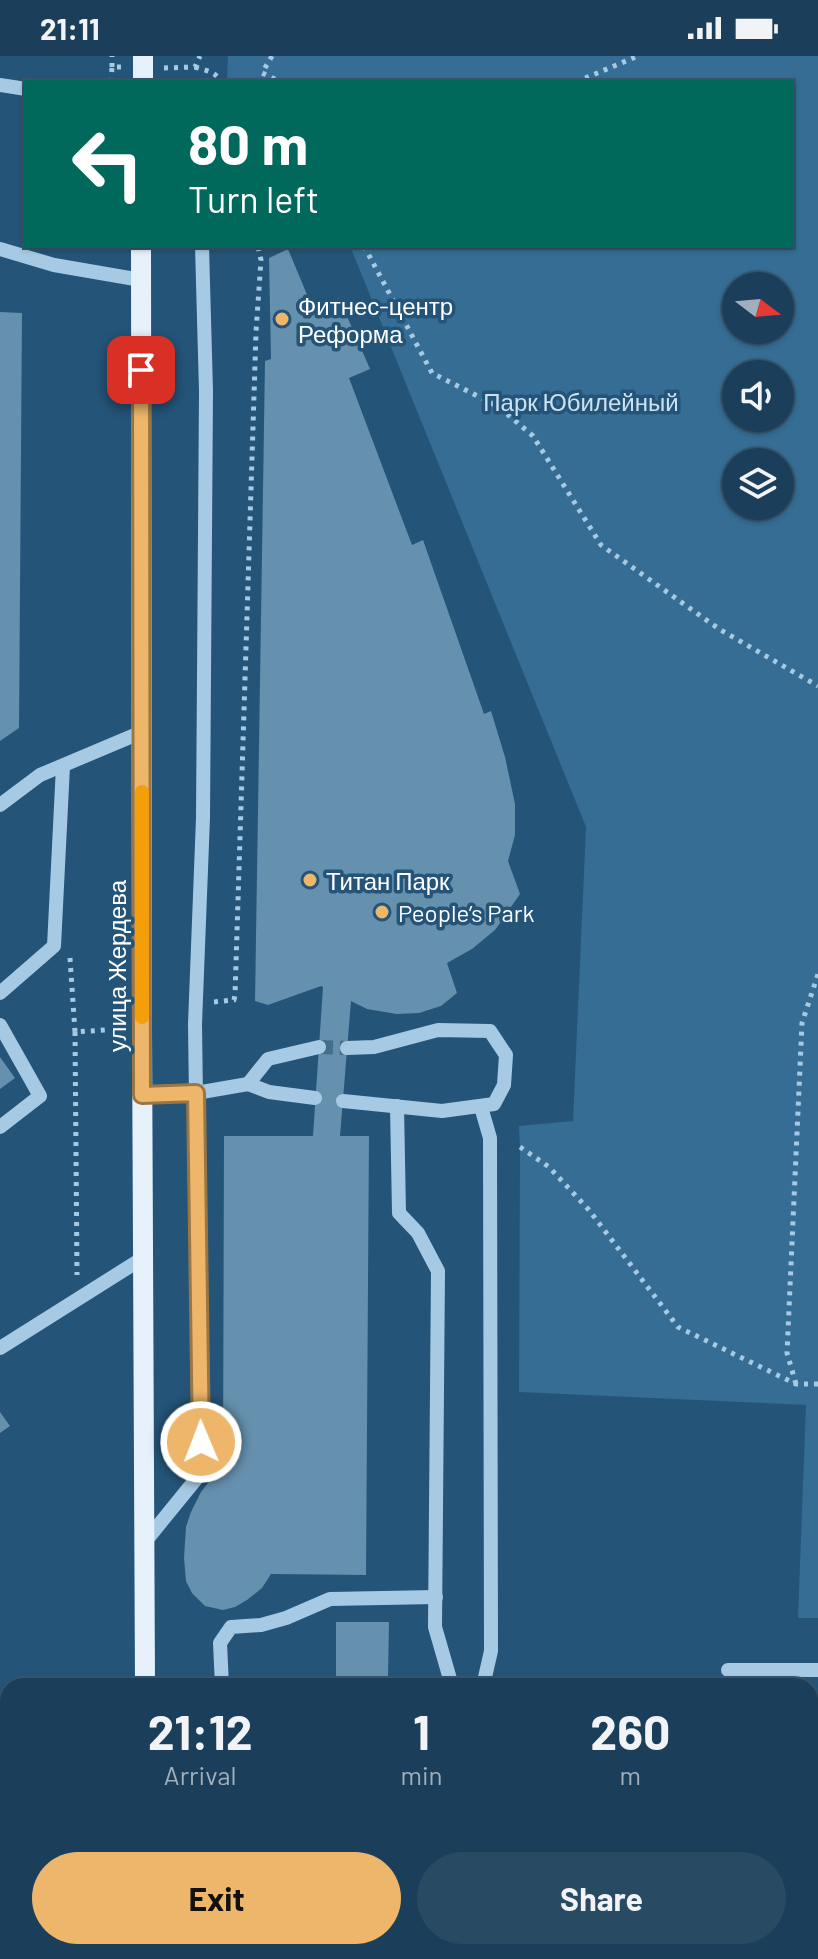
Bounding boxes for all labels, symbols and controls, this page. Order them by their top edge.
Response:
text: 21:11 [40,10,100,46]
text: 80 m [188,109,308,176]
icon: left [56,112,160,216]
text: Turn left [188,177,319,220]
north arrow [722,272,794,344]
map controls [722,272,794,520]
place label: Фитнес-центр Реформа [298,291,453,348]
marker: Фитнес-центр Реформа [273,310,291,328]
pin [107,336,175,404]
icon: arrive [119,348,163,392]
button: sound [722,360,794,432]
park label: Парк Юбилейный [483,387,679,416]
button: layers [722,448,794,520]
place label: Титан Парк [326,866,450,895]
marker: Титан Парк [301,871,319,889]
street label: улица Жердева [102,879,131,1052]
place label: People’s Park [398,898,534,927]
marker: People’s Park [373,903,391,921]
position arrow [159,1400,243,1484]
text: 21:12 [148,1702,253,1760]
text: 1 [413,1702,430,1760]
text: 260 [590,1702,670,1760]
text: Arrival [164,1759,237,1790]
text: min [400,1759,443,1790]
text: m [620,1759,641,1790]
button: Exit [32,1852,401,1944]
button: Share [417,1852,786,1944]

